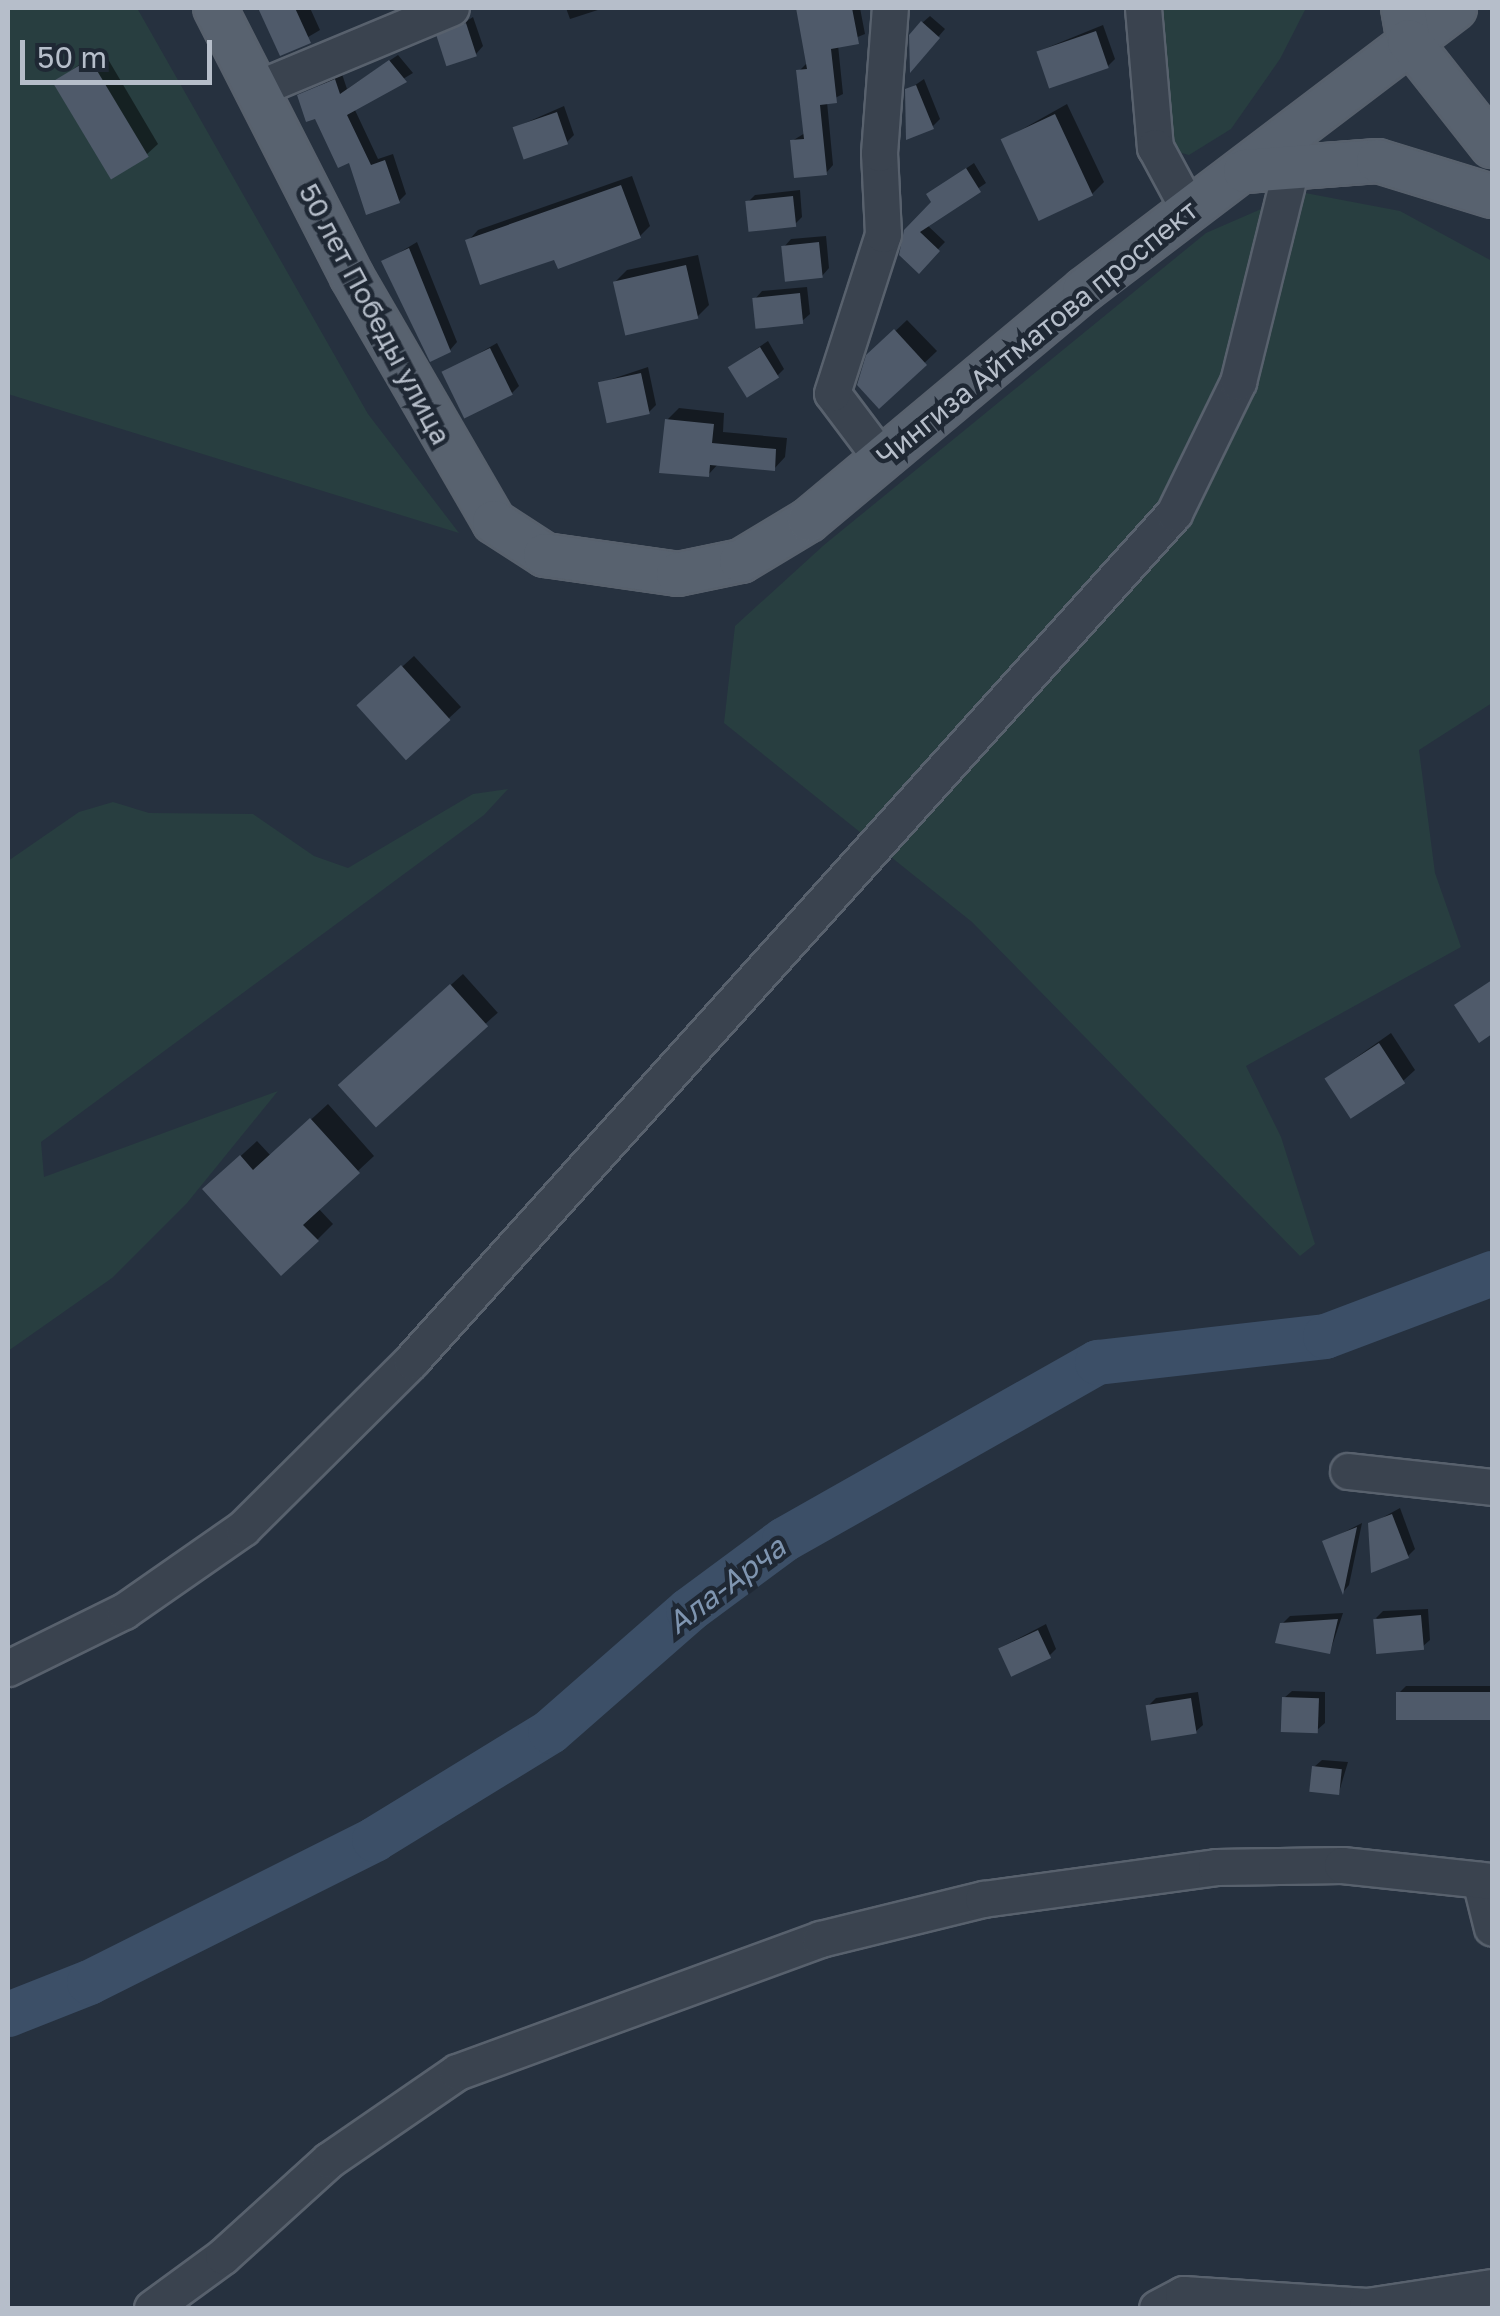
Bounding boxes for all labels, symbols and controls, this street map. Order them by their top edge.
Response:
scale bar [25,20,218,82]
text: 50 m [37,39,107,75]
street label: 50 лет Победы улица [292,178,458,450]
street label: Чингиза Айтматова проспект [870,193,1204,473]
water label: Ала-Арча [660,1529,792,1641]

